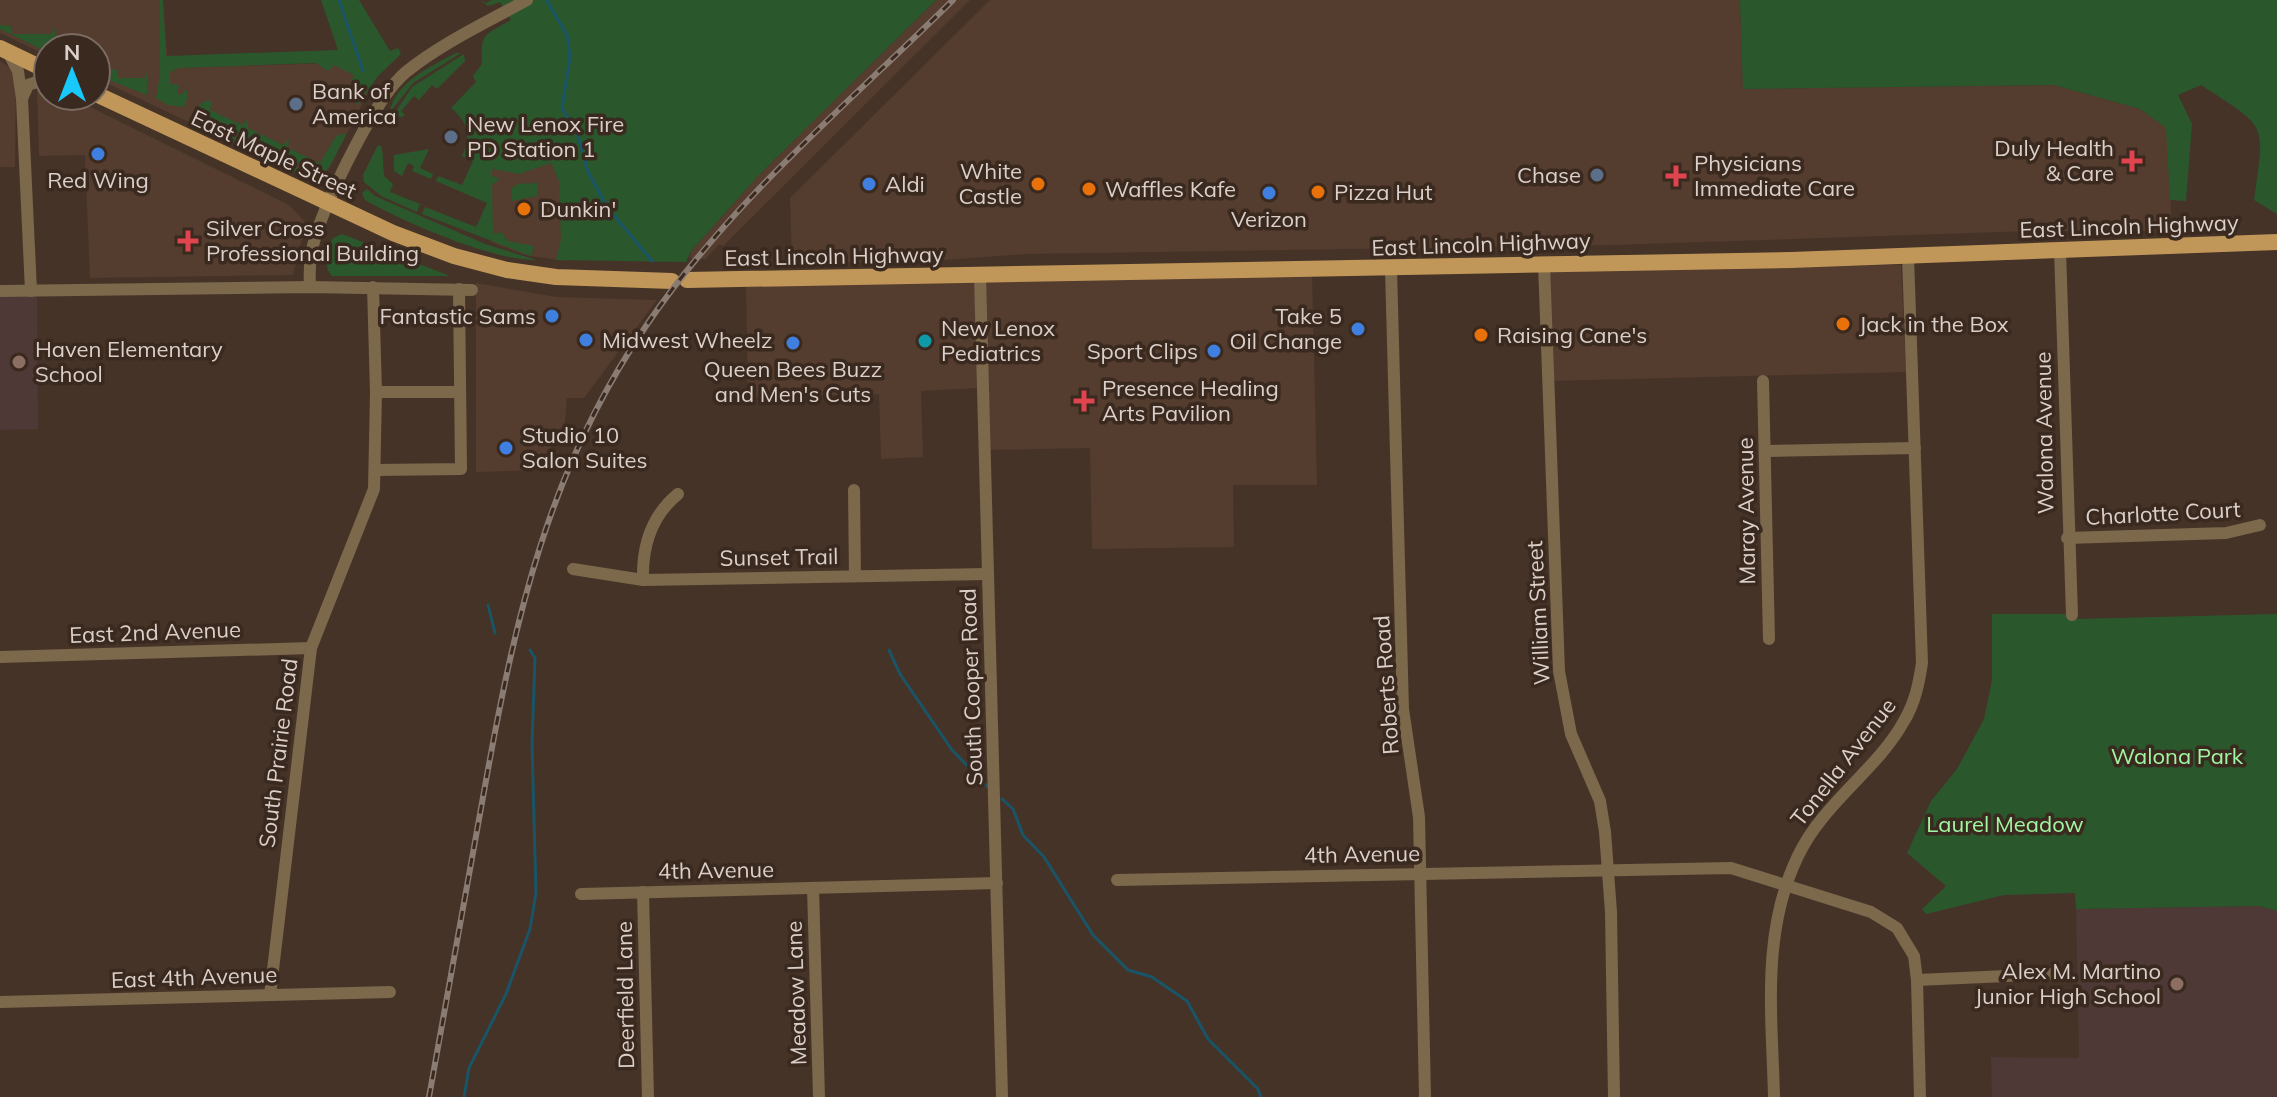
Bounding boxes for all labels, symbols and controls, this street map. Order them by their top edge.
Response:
north arrow [32,32,112,112]
text: N [64,38,80,66]
place label: Bank of America [312,77,397,130]
marker: Bank of America [287,95,305,113]
street label: East Maple Street [187,103,361,205]
place label: New Lenox Fire PD Station 1 [467,110,624,163]
marker: New Lenox Fire PD Station 1 [442,128,460,146]
place label: Duly Health & Care [1994,134,2114,187]
marker: Red Wing [89,145,107,163]
place label: Physicians Immediate Care [1694,149,1855,202]
marker: Duly Health & Care [2121,150,2143,172]
place label: White Castle [958,157,1022,210]
place label: Chase [1517,161,1581,189]
marker: Physicians Immediate Care [1665,165,1687,187]
place label: Red Wing [47,166,149,194]
marker: Chase [1588,166,1606,184]
place label: Aldi [885,170,925,198]
marker: Aldi [860,175,878,193]
marker: White Castle [1029,175,1047,193]
place label: Waffles Kafe [1105,175,1236,203]
place label: Pizza Hut [1334,178,1433,206]
marker: Waffles Kafe [1080,180,1098,198]
marker: Pizza Hut [1309,183,1327,201]
marker: Verizon [1260,184,1278,202]
place label: Dunkin' [540,195,616,223]
marker: Dunkin' [515,200,533,218]
place label: Verizon [1231,205,1307,233]
street label: East Lincoln Highway [2019,208,2239,244]
place label: Silver Cross Professional Building [206,214,419,267]
street label: East Lincoln Highway [1371,226,1591,262]
marker: Silver Cross Professional Building [177,230,199,252]
street label: East Lincoln Highway [724,240,944,272]
place label: Fantastic Sams [380,302,536,330]
place label: Take 5 Oil Change [1230,302,1342,355]
marker: Fantastic Sams [543,307,561,325]
place label: Jack in the Box [1859,310,2009,338]
place label: New Lenox Pediatrics [941,314,1055,367]
marker: Jack in the Box [1834,315,1852,333]
marker: Take 5 Oil Change [1349,320,1367,338]
place label: Raising Cane's [1497,321,1647,349]
place label: Midwest Wheelz [602,326,772,354]
marker: Raising Cane's [1472,326,1490,344]
marker: Midwest Wheelz [577,331,595,349]
marker: New Lenox Pediatrics [916,332,934,350]
marker: Queen Bees Buzz and Men's Cuts [784,334,802,352]
place label: Haven Elementary School [35,335,223,388]
place label: Sport Clips [1087,337,1198,365]
marker: Sport Clips [1205,342,1223,360]
street label: Walona Avenue [2029,351,2059,515]
marker: Haven Elementary School [10,353,28,371]
place label: Queen Bees Buzz and Men's Cuts [704,355,882,408]
place label: Presence Healing Arts Pavilion [1102,374,1279,427]
marker: Presence Healing Arts Pavilion [1073,390,1095,412]
place label: Studio 10 Salon Suites [522,421,647,474]
street label: Maray Avenue [1731,437,1761,585]
marker: Studio 10 Salon Suites [497,439,515,457]
street label: Charlotte Court [2085,495,2242,531]
street label: William Street [1520,540,1556,686]
street label: Sunset Trail [719,542,839,572]
street label: South Cooper Road [954,588,988,786]
street label: Roberts Road [1367,614,1405,756]
street label: East 2nd Avenue [69,615,241,649]
street label: South Prairie Road [252,657,304,849]
street label: Tonella Avenue [1784,692,1902,832]
park label: Walona Park [2111,742,2244,770]
park label: Laurel Meadow [1926,810,2084,838]
street label: 4th Avenue [1304,839,1420,869]
street label: 4th Avenue [658,855,774,885]
street label: Meadow Lane [779,920,813,1066]
street label: Deerfield Lane [610,921,640,1069]
place label: Alex M. Martino Junior High School [1975,957,2161,1010]
street label: East 4th Avenue [110,960,278,994]
marker: Alex M. Martino Junior High School [2168,975,2186,993]

